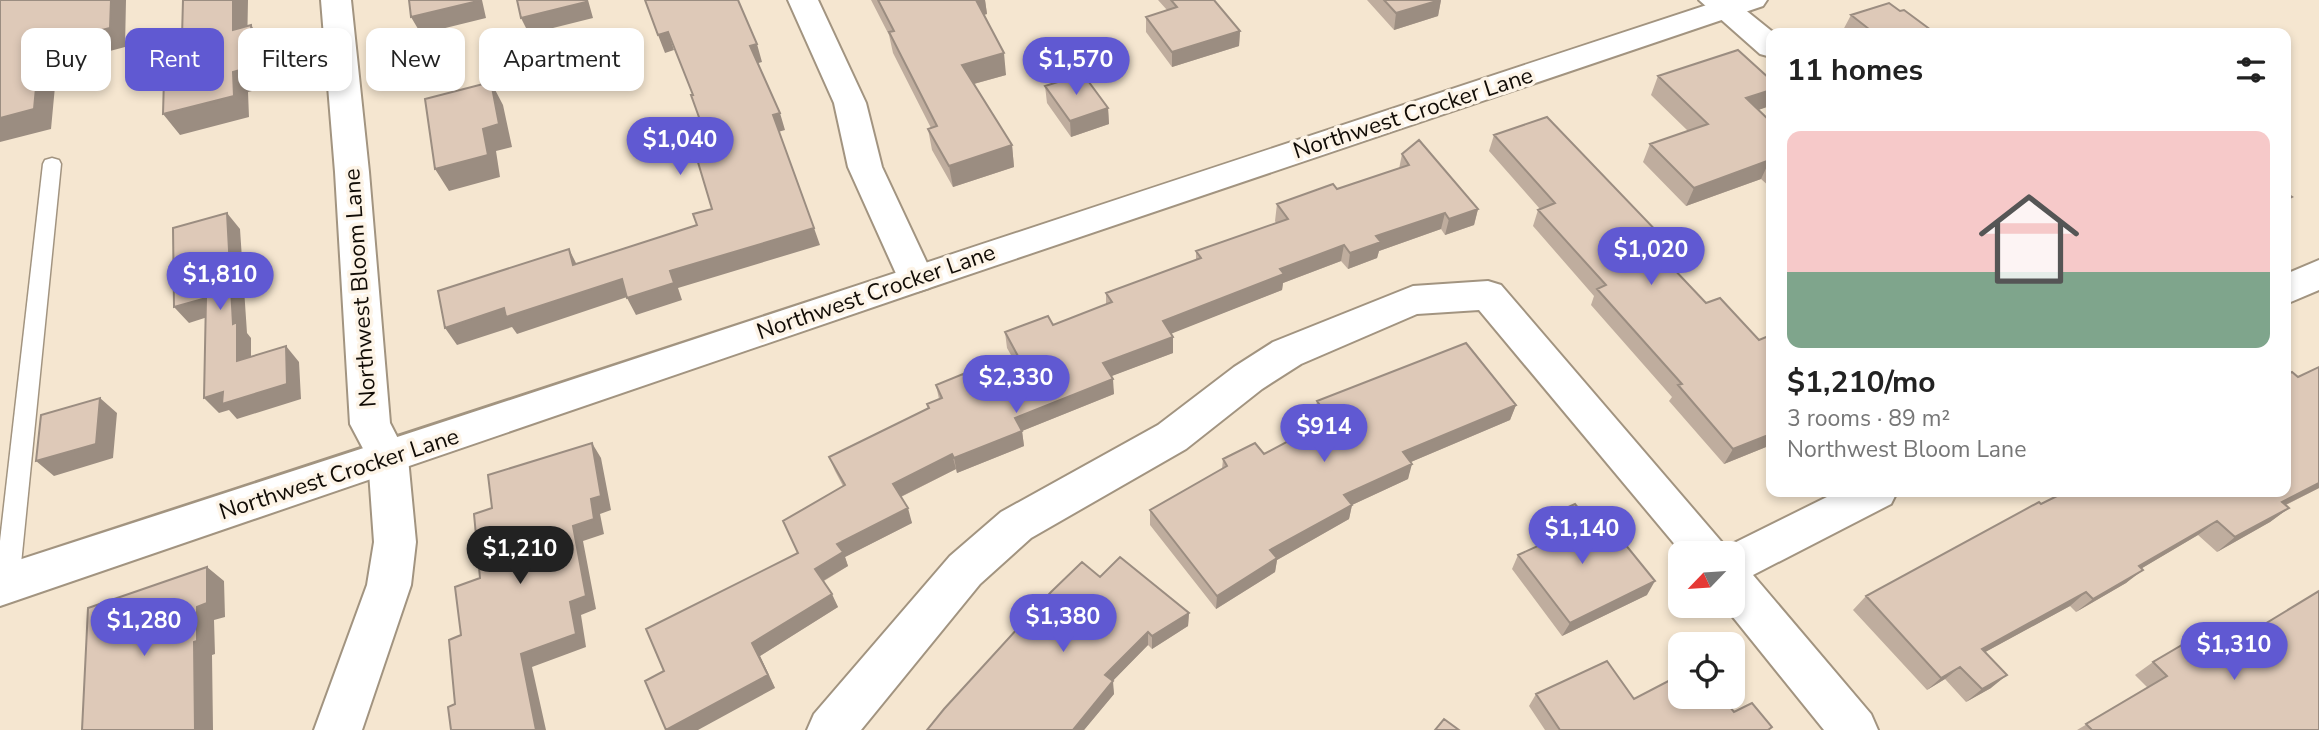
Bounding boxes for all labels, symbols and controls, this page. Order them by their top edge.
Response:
chip: Buy [21,28,111,91]
chip: Rent [125,28,224,91]
chip: Filters [238,28,352,91]
chip: New [366,28,465,91]
chip: Apartment [479,28,644,91]
pin: $1,570 [1019,38,1133,97]
text: $1,570 [1039,44,1113,75]
text: 11 homes [1787,50,1923,91]
icon: filters [2232,51,2270,89]
street label: Northwest Crocker Lane [1289,60,1537,166]
pin: $1,040 [623,118,737,177]
text: $1,040 [643,124,717,155]
street label: Northwest Bloom Lane [336,168,384,408]
icon: home [1966,176,2092,302]
pin: $1,020 [1594,228,1708,287]
text: $1,020 [1614,234,1688,265]
street label: Northwest Crocker Lane [753,237,999,347]
pin: $1,810 [163,252,277,312]
text: $1,810 [183,259,257,290]
pin: $2,330 [959,356,1073,415]
text: $2,330 [979,362,1053,393]
text: $1,210/mo [1787,362,1936,403]
text: 3 rooms · 89 m² [1787,403,1950,434]
pin: $914 [1283,405,1365,464]
text: $914 [1296,411,1352,442]
street label: Northwest Crocker Lane [215,421,463,527]
text: Northwest Bloom Lane [1787,434,2026,465]
pin: $1,140 [1525,506,1639,566]
text: $1,140 [1545,513,1619,544]
pin: $1,210 [463,526,577,586]
text: $1,210 [483,533,557,564]
north arrow [1668,541,1745,618]
map controls [1668,541,1745,709]
pin: $1,380 [1006,594,1120,654]
pin: $1,280 [87,598,201,658]
text: $1,380 [1026,601,1100,632]
text: $1,280 [107,605,181,636]
pin: $1,310 [2177,622,2291,682]
text: $1,310 [2197,629,2271,660]
button: locate [1668,632,1745,709]

